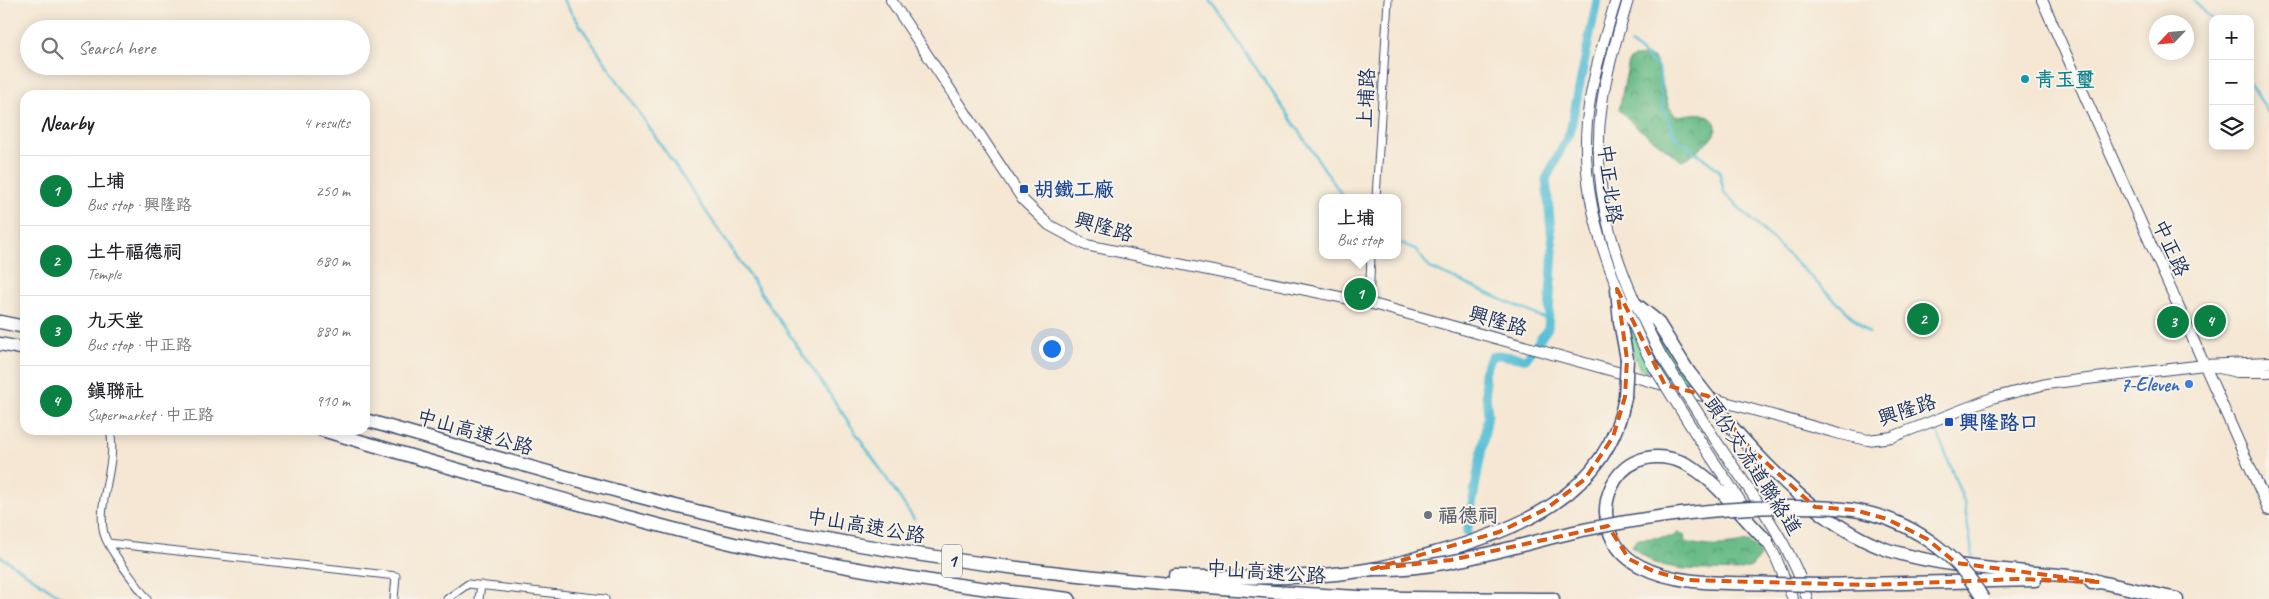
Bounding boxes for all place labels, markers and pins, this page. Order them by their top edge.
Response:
place label: 青玉璽 [2035,67,2095,92]
marker: 青玉璽 [2019,73,2031,85]
place label: 胡鐵工廠 [1034,177,1114,202]
marker: 胡鐵工廠 [1018,183,1030,195]
pin: 1 [1344,275,1376,313]
pin: 2 [1907,300,1939,338]
pin: 4 [2194,302,2226,340]
pin: 3 [2157,303,2189,341]
place label: 7-Eleven [2120,372,2181,397]
marker: 7-Eleven [2183,378,2195,390]
place label: 興隆路口 [1959,410,2039,435]
marker: 興隆路口 [1943,416,1955,428]
place label: 福德祠 [1438,503,1498,528]
marker: 福德祠 [1422,509,1434,521]

